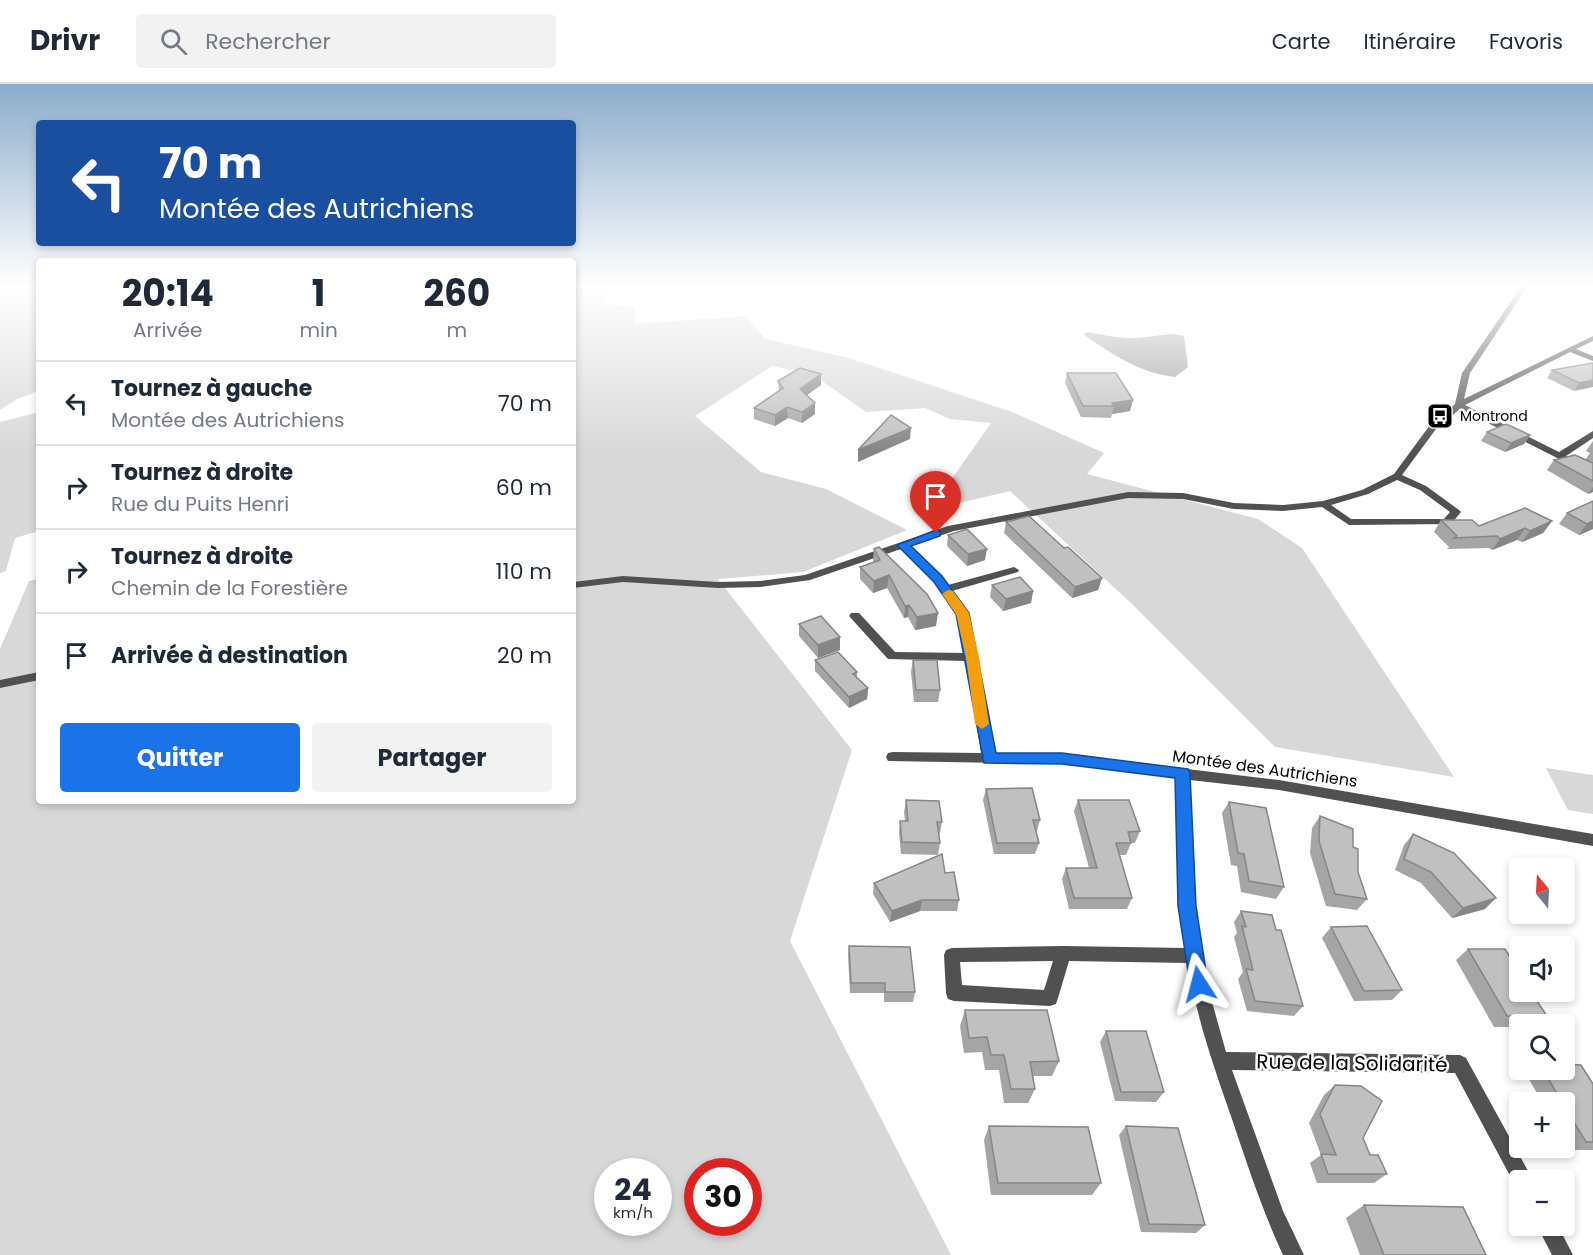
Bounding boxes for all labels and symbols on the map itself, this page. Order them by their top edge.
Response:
bus stop icon: Montrond [1425,401,1455,431]
place label: Montrond [1460,406,1528,426]
pin [910,471,961,533]
street label: Montée des Autrichiens [1171,744,1359,793]
north arrow [1509,858,1575,924]
position arrow [1167,952,1231,1016]
street label: Rue de la Solidarité [1256,1047,1448,1079]
speed limit sign: 30 [684,1158,762,1236]

